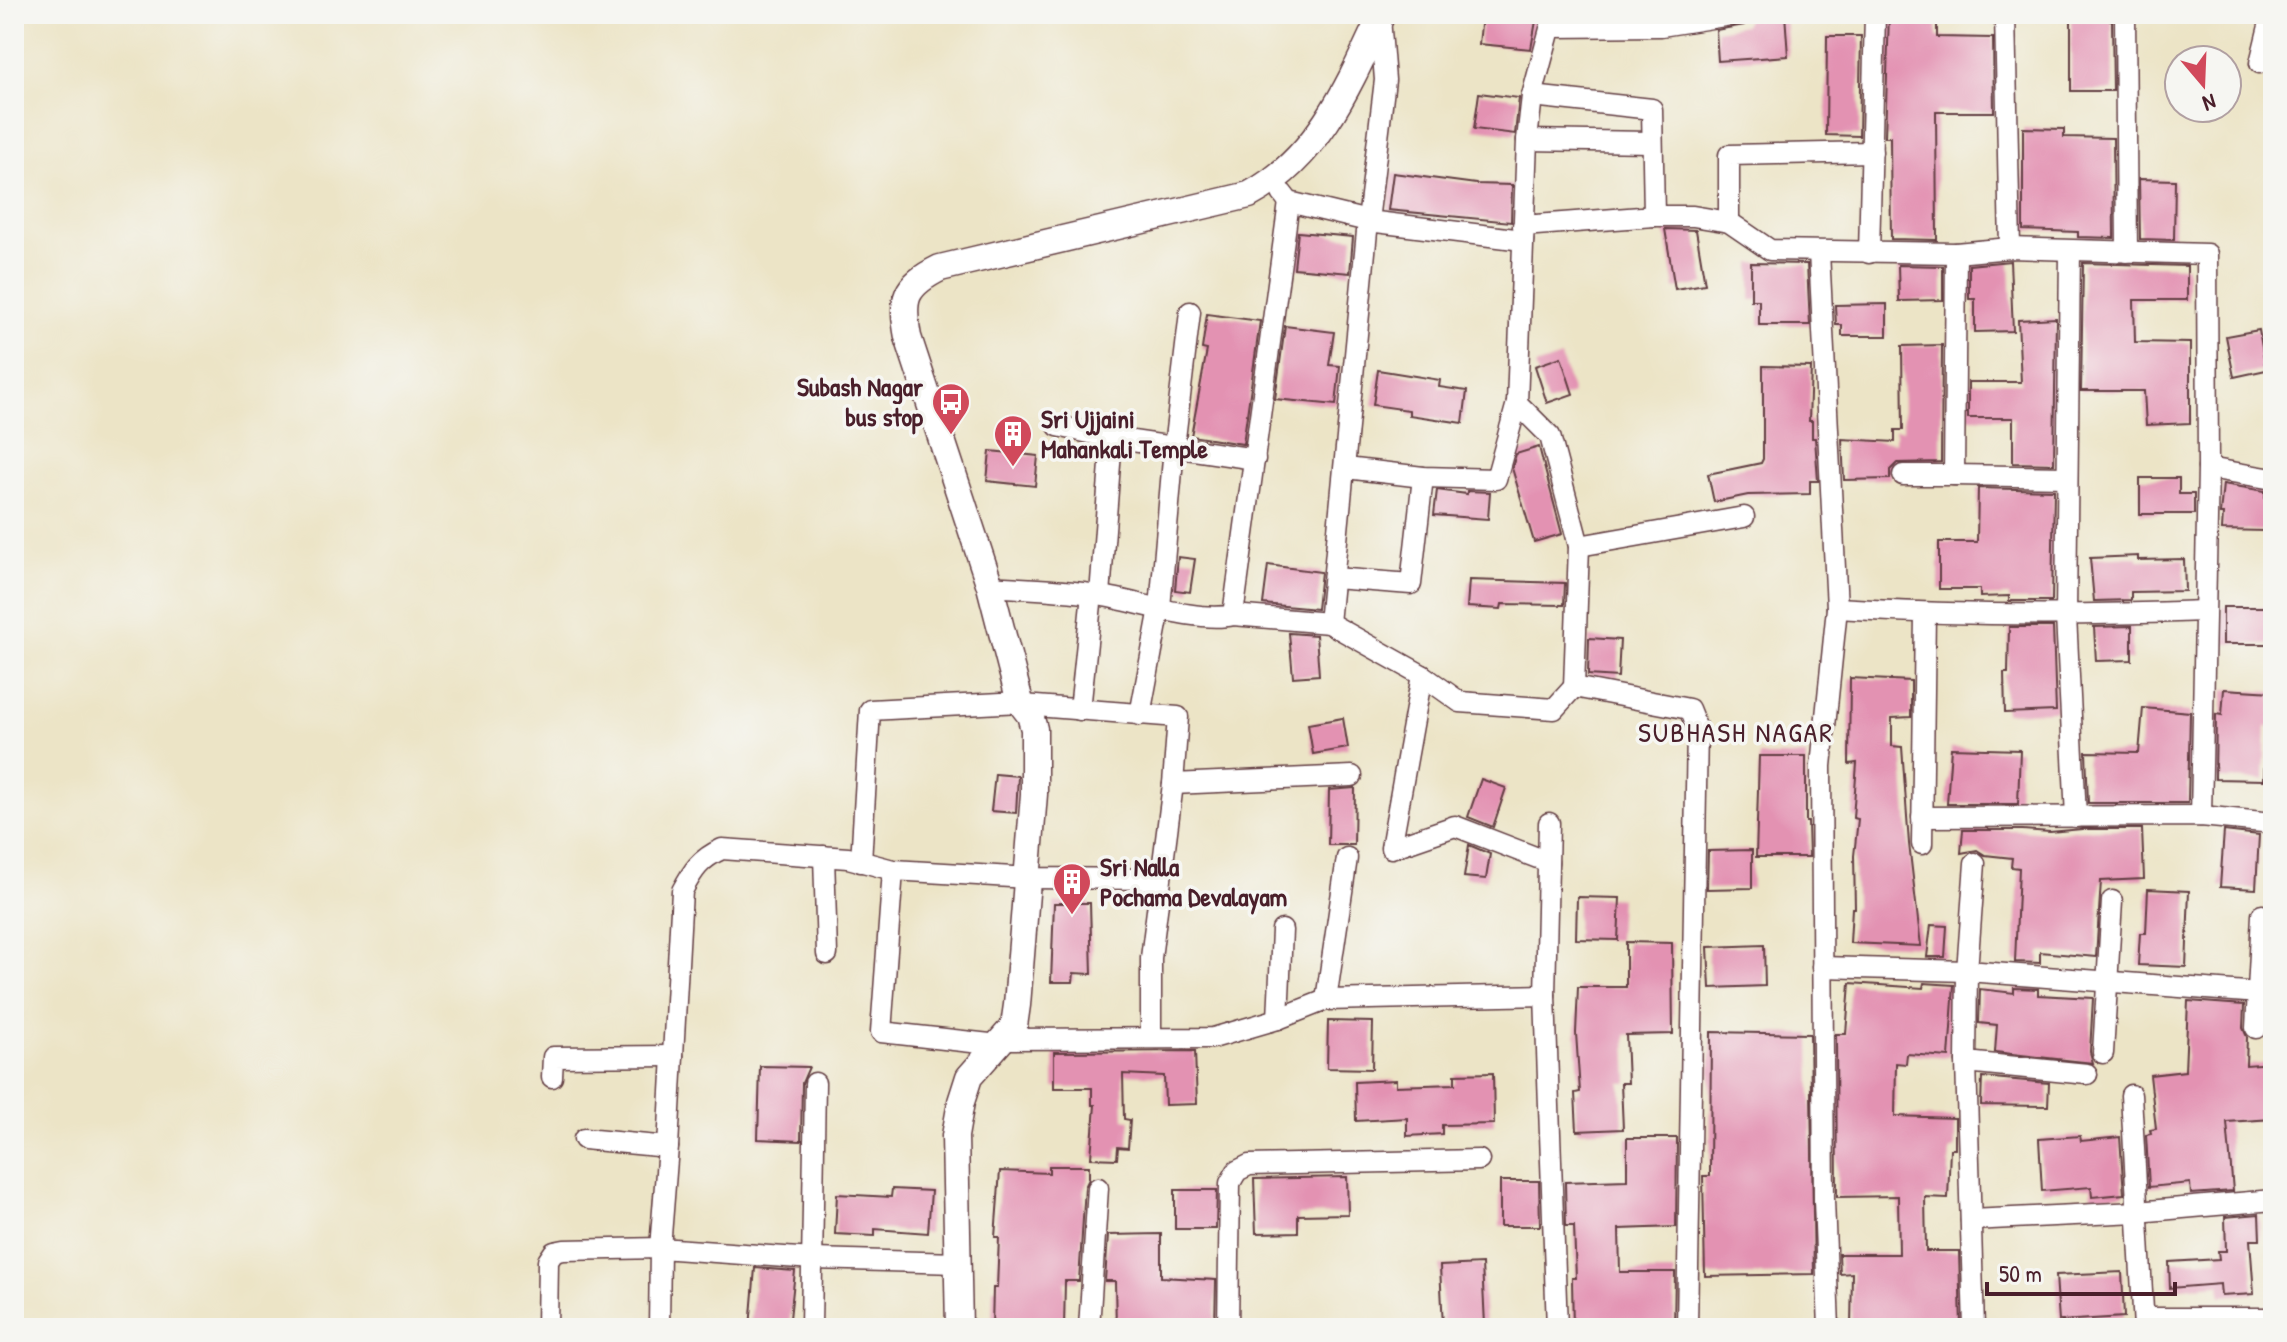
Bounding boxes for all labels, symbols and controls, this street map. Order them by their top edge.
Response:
north arrow [2163,44,2243,124]
text: N [2199,87,2220,119]
place label: Subash Nagar bus stop [797,369,924,435]
bus stop icon: Subash Nagar bus stop [930,381,972,436]
place label: Sri Ujjaini Mahankali Temple [1041,401,1208,467]
building icon: Sri Ujjaini Mahankali Temple [992,413,1034,468]
district label: SUBHASH NAGAR [1638,713,1834,751]
place label: Sri Nalla Pochama Devalayam [1100,849,1288,915]
building icon: Sri Nalla Pochama Devalayam [1051,861,1093,916]
scale bar [1987,1246,2175,1296]
text: 50 m [1999,1257,2042,1289]

